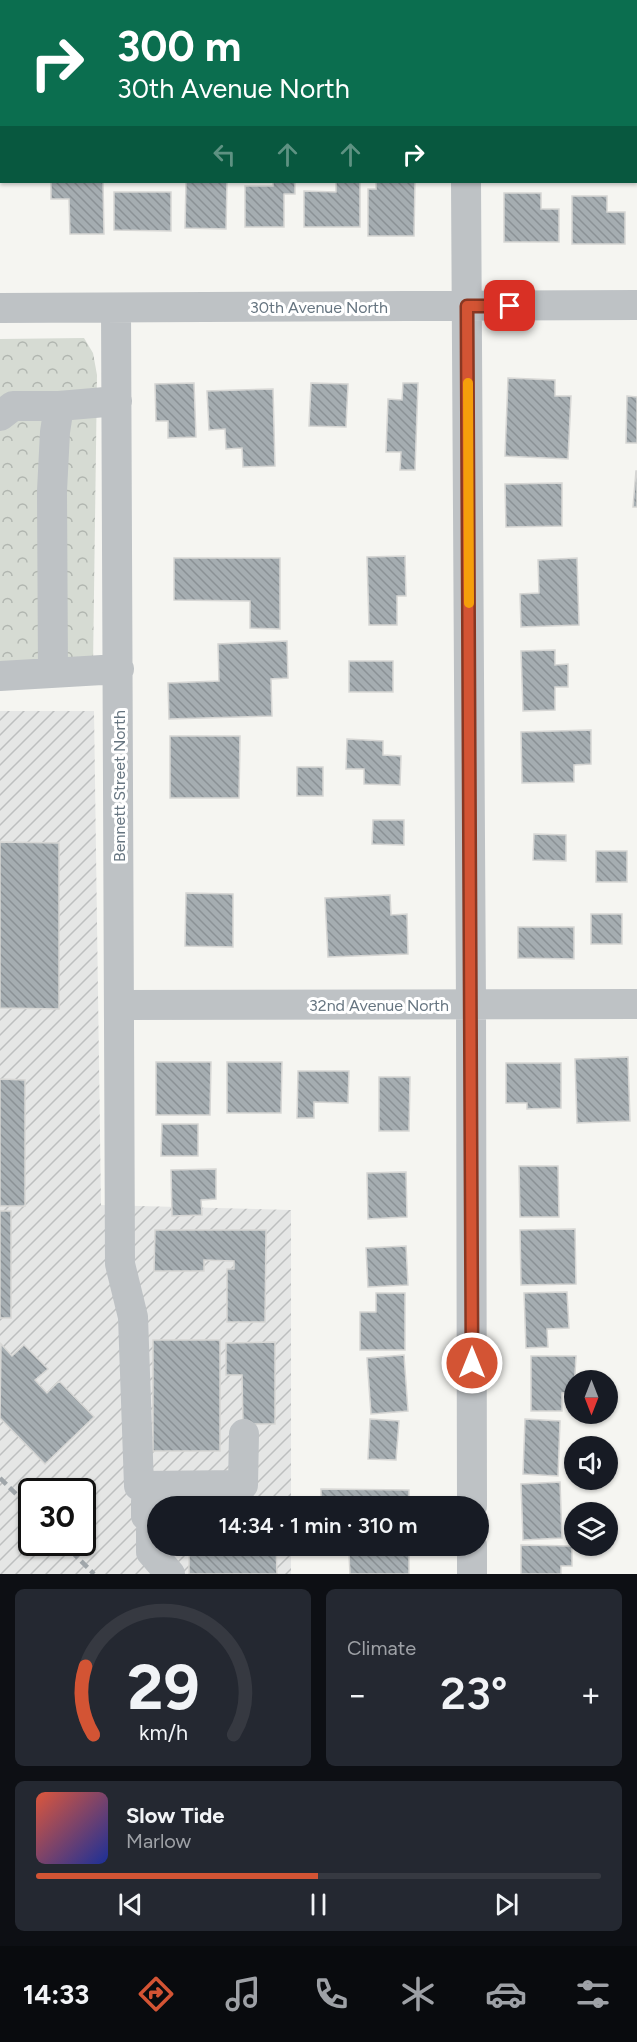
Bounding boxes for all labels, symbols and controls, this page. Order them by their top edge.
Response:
text: 300 m [117,21,241,72]
icon: right [18,24,96,102]
text: 30th Avenue North [117,72,350,105]
icon: left [208,138,241,171]
icon: ahead [271,138,304,171]
icon: ahead [334,138,367,171]
icon: right [397,138,430,171]
pin [484,280,535,331]
icon: arrive [493,289,526,322]
street label: 30th Avenue North [250,298,388,317]
street label: Bennett Street North [110,710,129,862]
street label: 32nd Avenue North [309,996,449,1015]
position arrow [440,1331,504,1395]
north arrow [564,1370,618,1424]
map controls [564,1370,618,1556]
button: sound [564,1436,618,1490]
speed limit sign: 30 [18,1478,96,1556]
button: layers [564,1502,618,1556]
text: 14:34 · 1 min · 310 m [218,1512,418,1539]
text: Climate [347,1636,416,1660]
text: 29 [127,1650,199,1725]
text: 23° [440,1666,508,1720]
text: − [347,1675,368,1714]
text: + [580,1675,601,1714]
text: km/h [139,1720,187,1745]
text: Slow Tide [126,1802,225,1829]
text: Marlow [126,1829,191,1853]
icon: previous [114,1888,147,1921]
icon: pause [302,1888,335,1921]
icon: next [490,1888,523,1921]
icon: directions [135,1973,177,2015]
icon: music [222,1973,264,2015]
icon: phone [310,1973,352,2015]
icon: climate [397,1973,439,2015]
icon: car [485,1973,527,2015]
icon: filters [572,1973,614,2015]
text: 14:33 [23,1978,89,2011]

